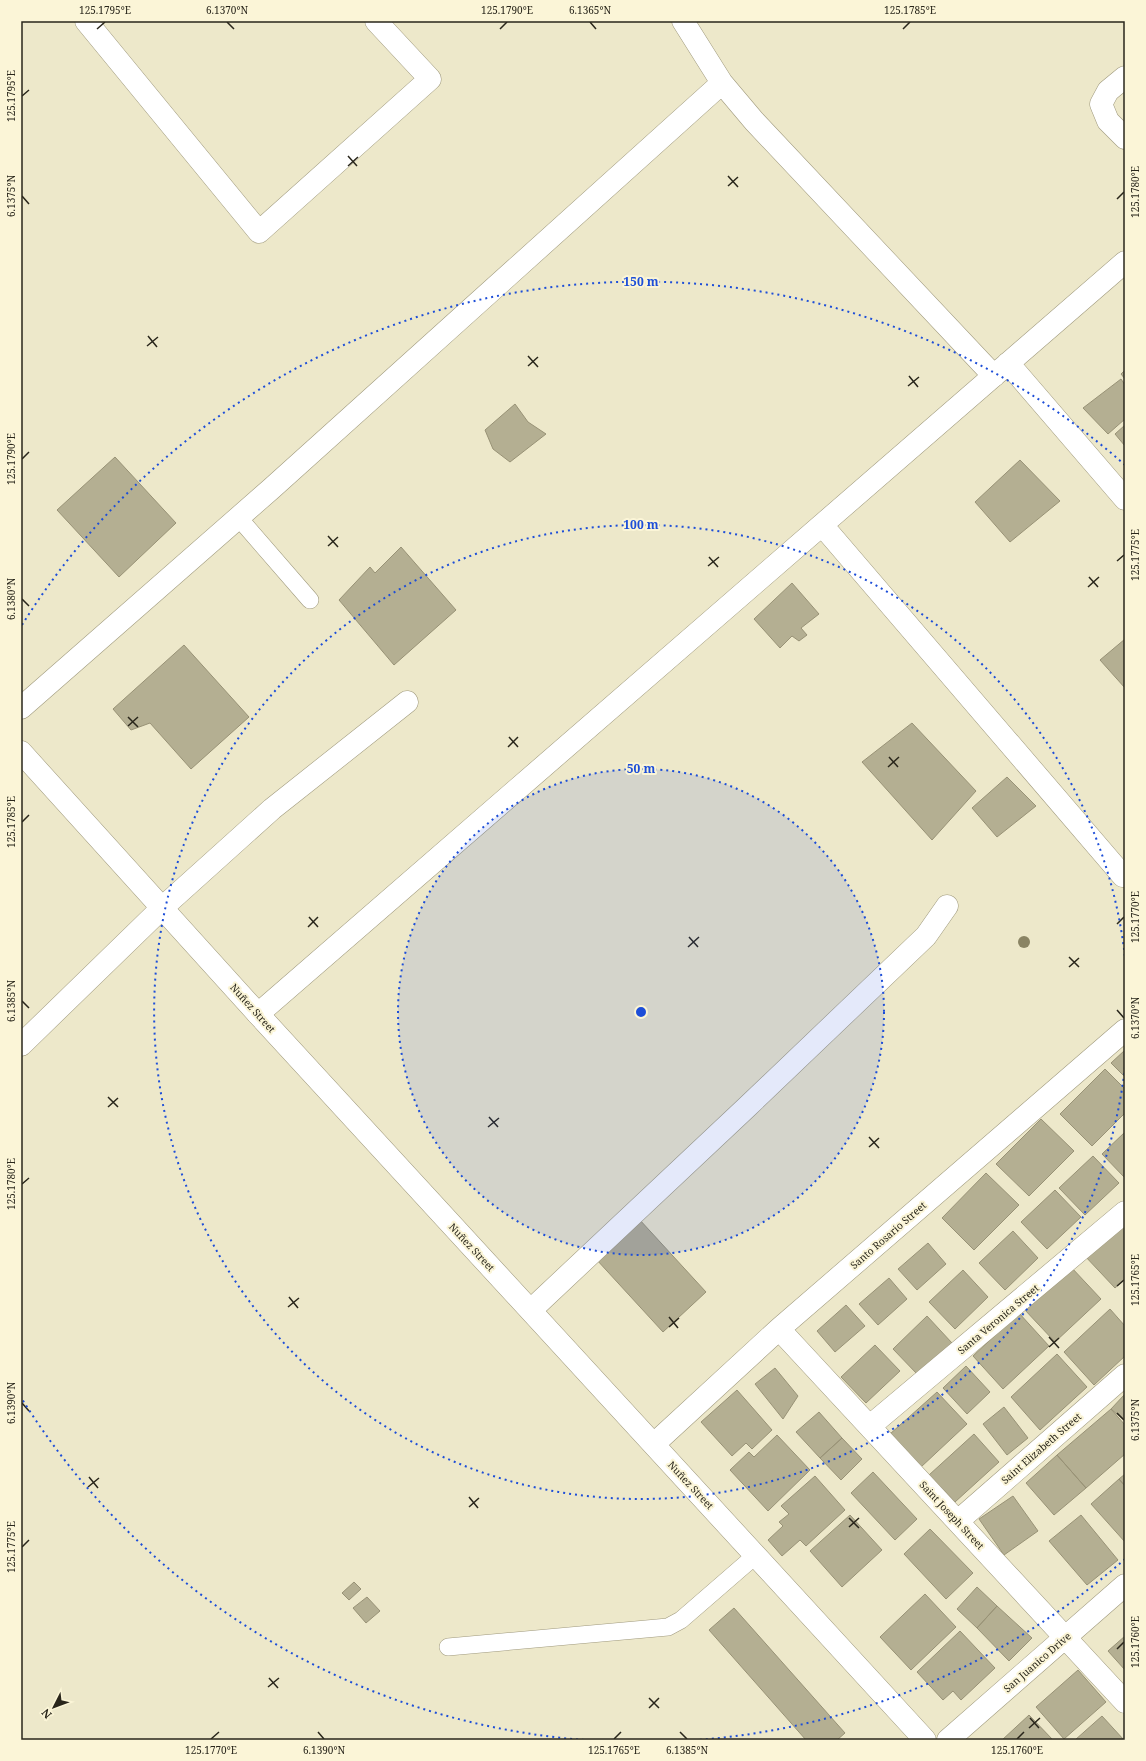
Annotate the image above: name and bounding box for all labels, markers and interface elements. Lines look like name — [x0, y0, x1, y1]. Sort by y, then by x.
text: 125.1795°E — [79, 3, 131, 17]
text: 6.1370°N — [206, 3, 248, 17]
text: 125.1790°E — [481, 3, 533, 17]
text: 6.1365°N — [569, 3, 611, 17]
text: 125.1785°E — [884, 3, 936, 17]
text: 125.1795°E — [4, 70, 18, 122]
text: 125.1780°E — [1128, 166, 1142, 218]
text: 6.1375°N — [4, 175, 18, 217]
text: 150 m — [623, 273, 659, 290]
text: 125.1790°E — [4, 433, 18, 485]
text: 100 m — [623, 516, 659, 533]
text: 125.1775°E — [1128, 529, 1142, 581]
text: 6.1380°N — [4, 578, 18, 620]
text: 50 m — [627, 760, 655, 777]
text: 125.1785°E — [4, 796, 18, 848]
text: 125.1770°E — [1128, 891, 1142, 943]
text: 6.1385°N — [4, 980, 18, 1022]
street label: Nuñez Street — [227, 981, 279, 1036]
text: 6.1370°N — [1128, 997, 1142, 1039]
centre of rings — [634, 1005, 648, 1019]
text: 125.1780°E — [4, 1158, 18, 1210]
street label: Santo Rosario Street — [847, 1198, 929, 1272]
street label: Nuñez Street — [446, 1220, 498, 1275]
text: 125.1765°E — [1128, 1254, 1142, 1306]
street label: Santa Veronica Street — [954, 1281, 1042, 1357]
text: 6.1390°N — [4, 1382, 18, 1424]
text: 6.1375°N — [1128, 1399, 1142, 1441]
street label: Saint Elizabeth Street — [998, 1409, 1084, 1487]
street label: Nuñez Street — [665, 1458, 717, 1513]
street label: Saint Joseph Street — [917, 1478, 988, 1553]
text: 125.1775°E — [4, 1521, 18, 1573]
text: 125.1760°E — [1128, 1616, 1142, 1668]
street label: San Juanico Drive — [1000, 1629, 1074, 1695]
north arrow — [34, 1687, 74, 1727]
text: N — [38, 1706, 55, 1722]
text: 125.1770°E — [185, 1743, 237, 1757]
text: 6.1390°N — [303, 1743, 345, 1757]
text: 125.1765°E — [588, 1743, 640, 1757]
text: 6.1385°N — [666, 1743, 708, 1757]
text: 125.1760°E — [991, 1743, 1043, 1757]

